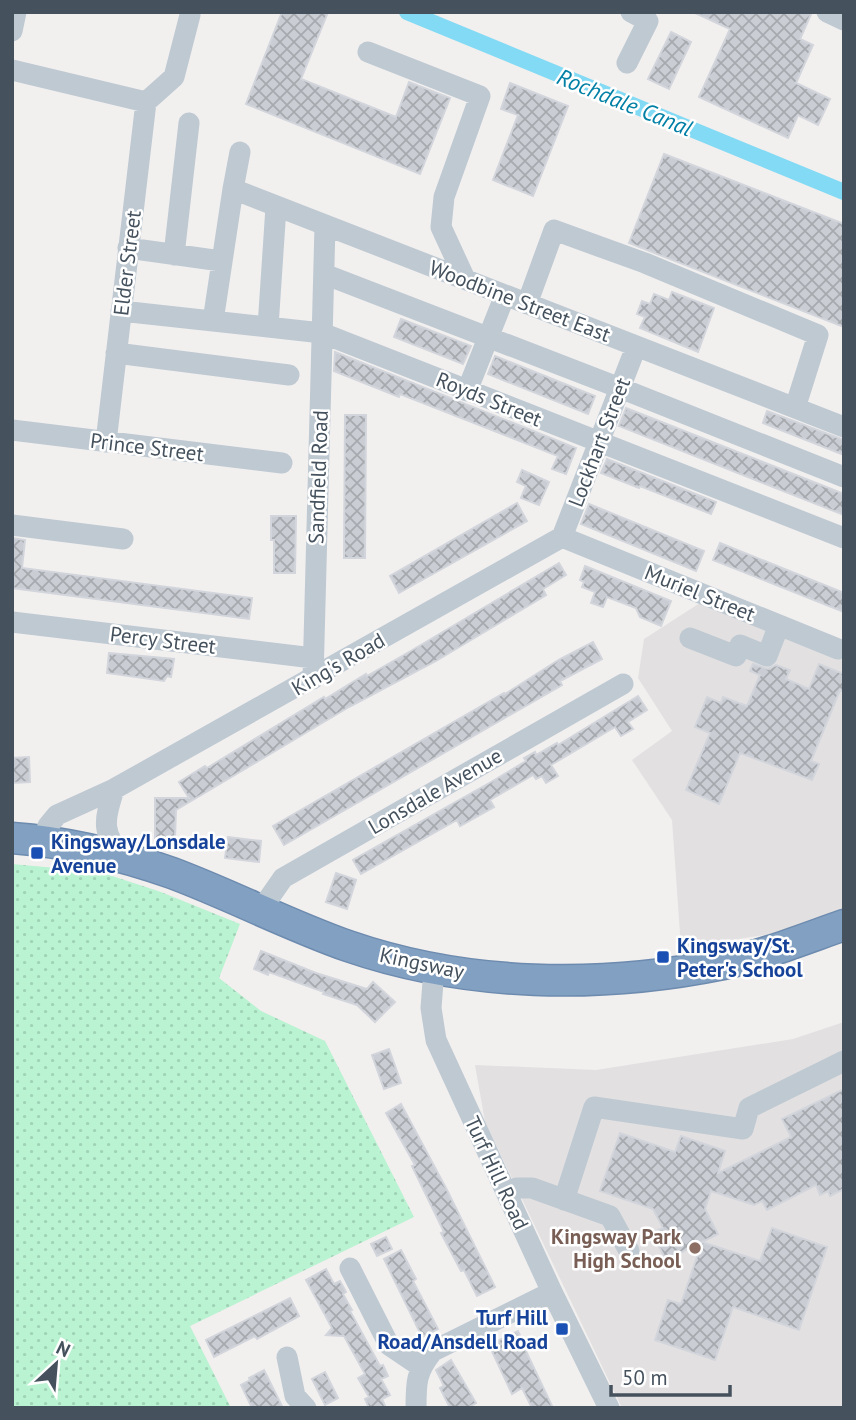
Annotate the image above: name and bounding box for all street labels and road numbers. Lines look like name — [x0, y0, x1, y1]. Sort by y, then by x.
street label: Elder Street — [107, 209, 147, 317]
street label: Woodbine Street East — [426, 254, 614, 348]
street label: Royds Street — [432, 366, 546, 432]
street label: Lockhart Street — [562, 373, 636, 511]
street label: Sandfield Road — [302, 410, 334, 544]
street label: Prince Street — [89, 427, 205, 467]
street label: Muriel Street — [641, 559, 759, 627]
street label: Percy Street — [109, 620, 217, 660]
street label: King's Road — [286, 626, 390, 702]
street label: Lonsdale Avenue — [363, 742, 507, 840]
street label: Kingsway — [377, 941, 467, 985]
street label: Turf Hill Road — [459, 1112, 535, 1234]

